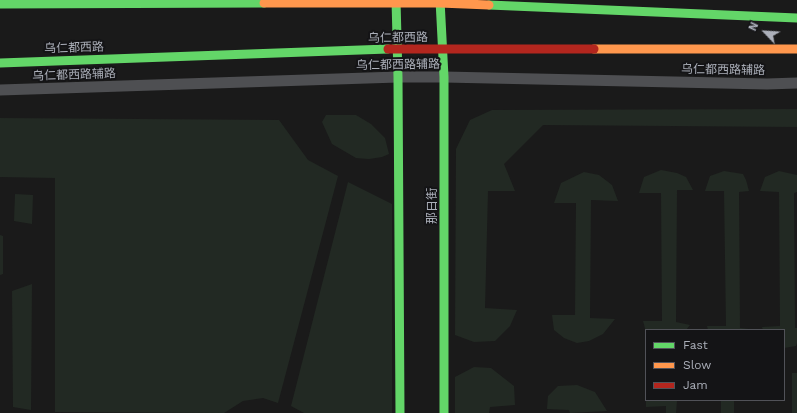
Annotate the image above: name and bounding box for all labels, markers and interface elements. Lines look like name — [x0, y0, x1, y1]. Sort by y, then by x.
north arrow — [745, 12, 785, 52]
text: N — [746, 20, 761, 33]
street label: 乌仁都西路 — [368, 30, 428, 46]
street label: 乌仁都西路 — [44, 40, 104, 56]
street label: 乌仁都西路辅路 — [356, 57, 440, 73]
street label: 乌仁都西路辅路 — [681, 62, 765, 78]
street label: 乌仁都西路辅路 — [32, 66, 116, 84]
street label: 那日街 — [425, 188, 439, 224]
legend — [645, 329, 785, 401]
text: Fast — [683, 338, 708, 352]
text: Slow — [683, 358, 711, 372]
text: Jam — [683, 378, 708, 392]

